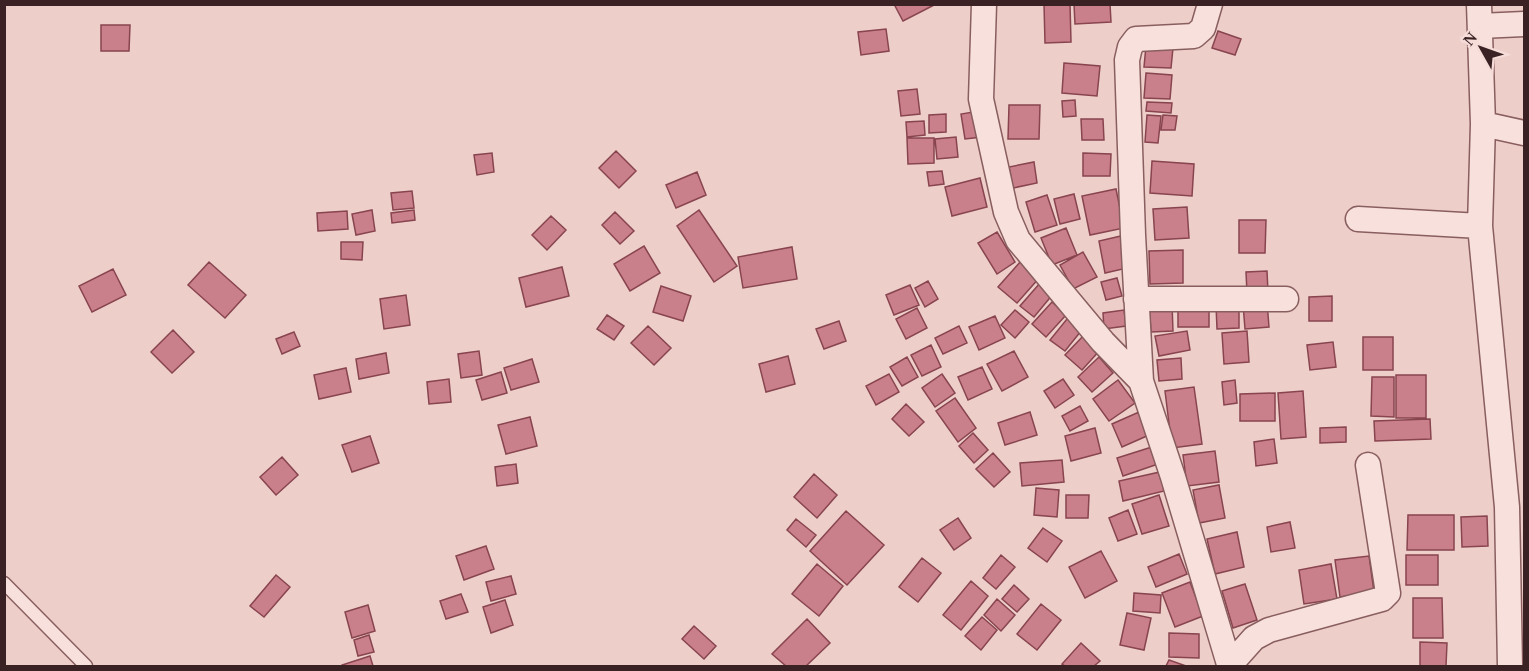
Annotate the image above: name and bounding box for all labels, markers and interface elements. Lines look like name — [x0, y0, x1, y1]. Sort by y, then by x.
north arrow — [1451, 18, 1511, 78]
text: N — [1460, 28, 1480, 49]

